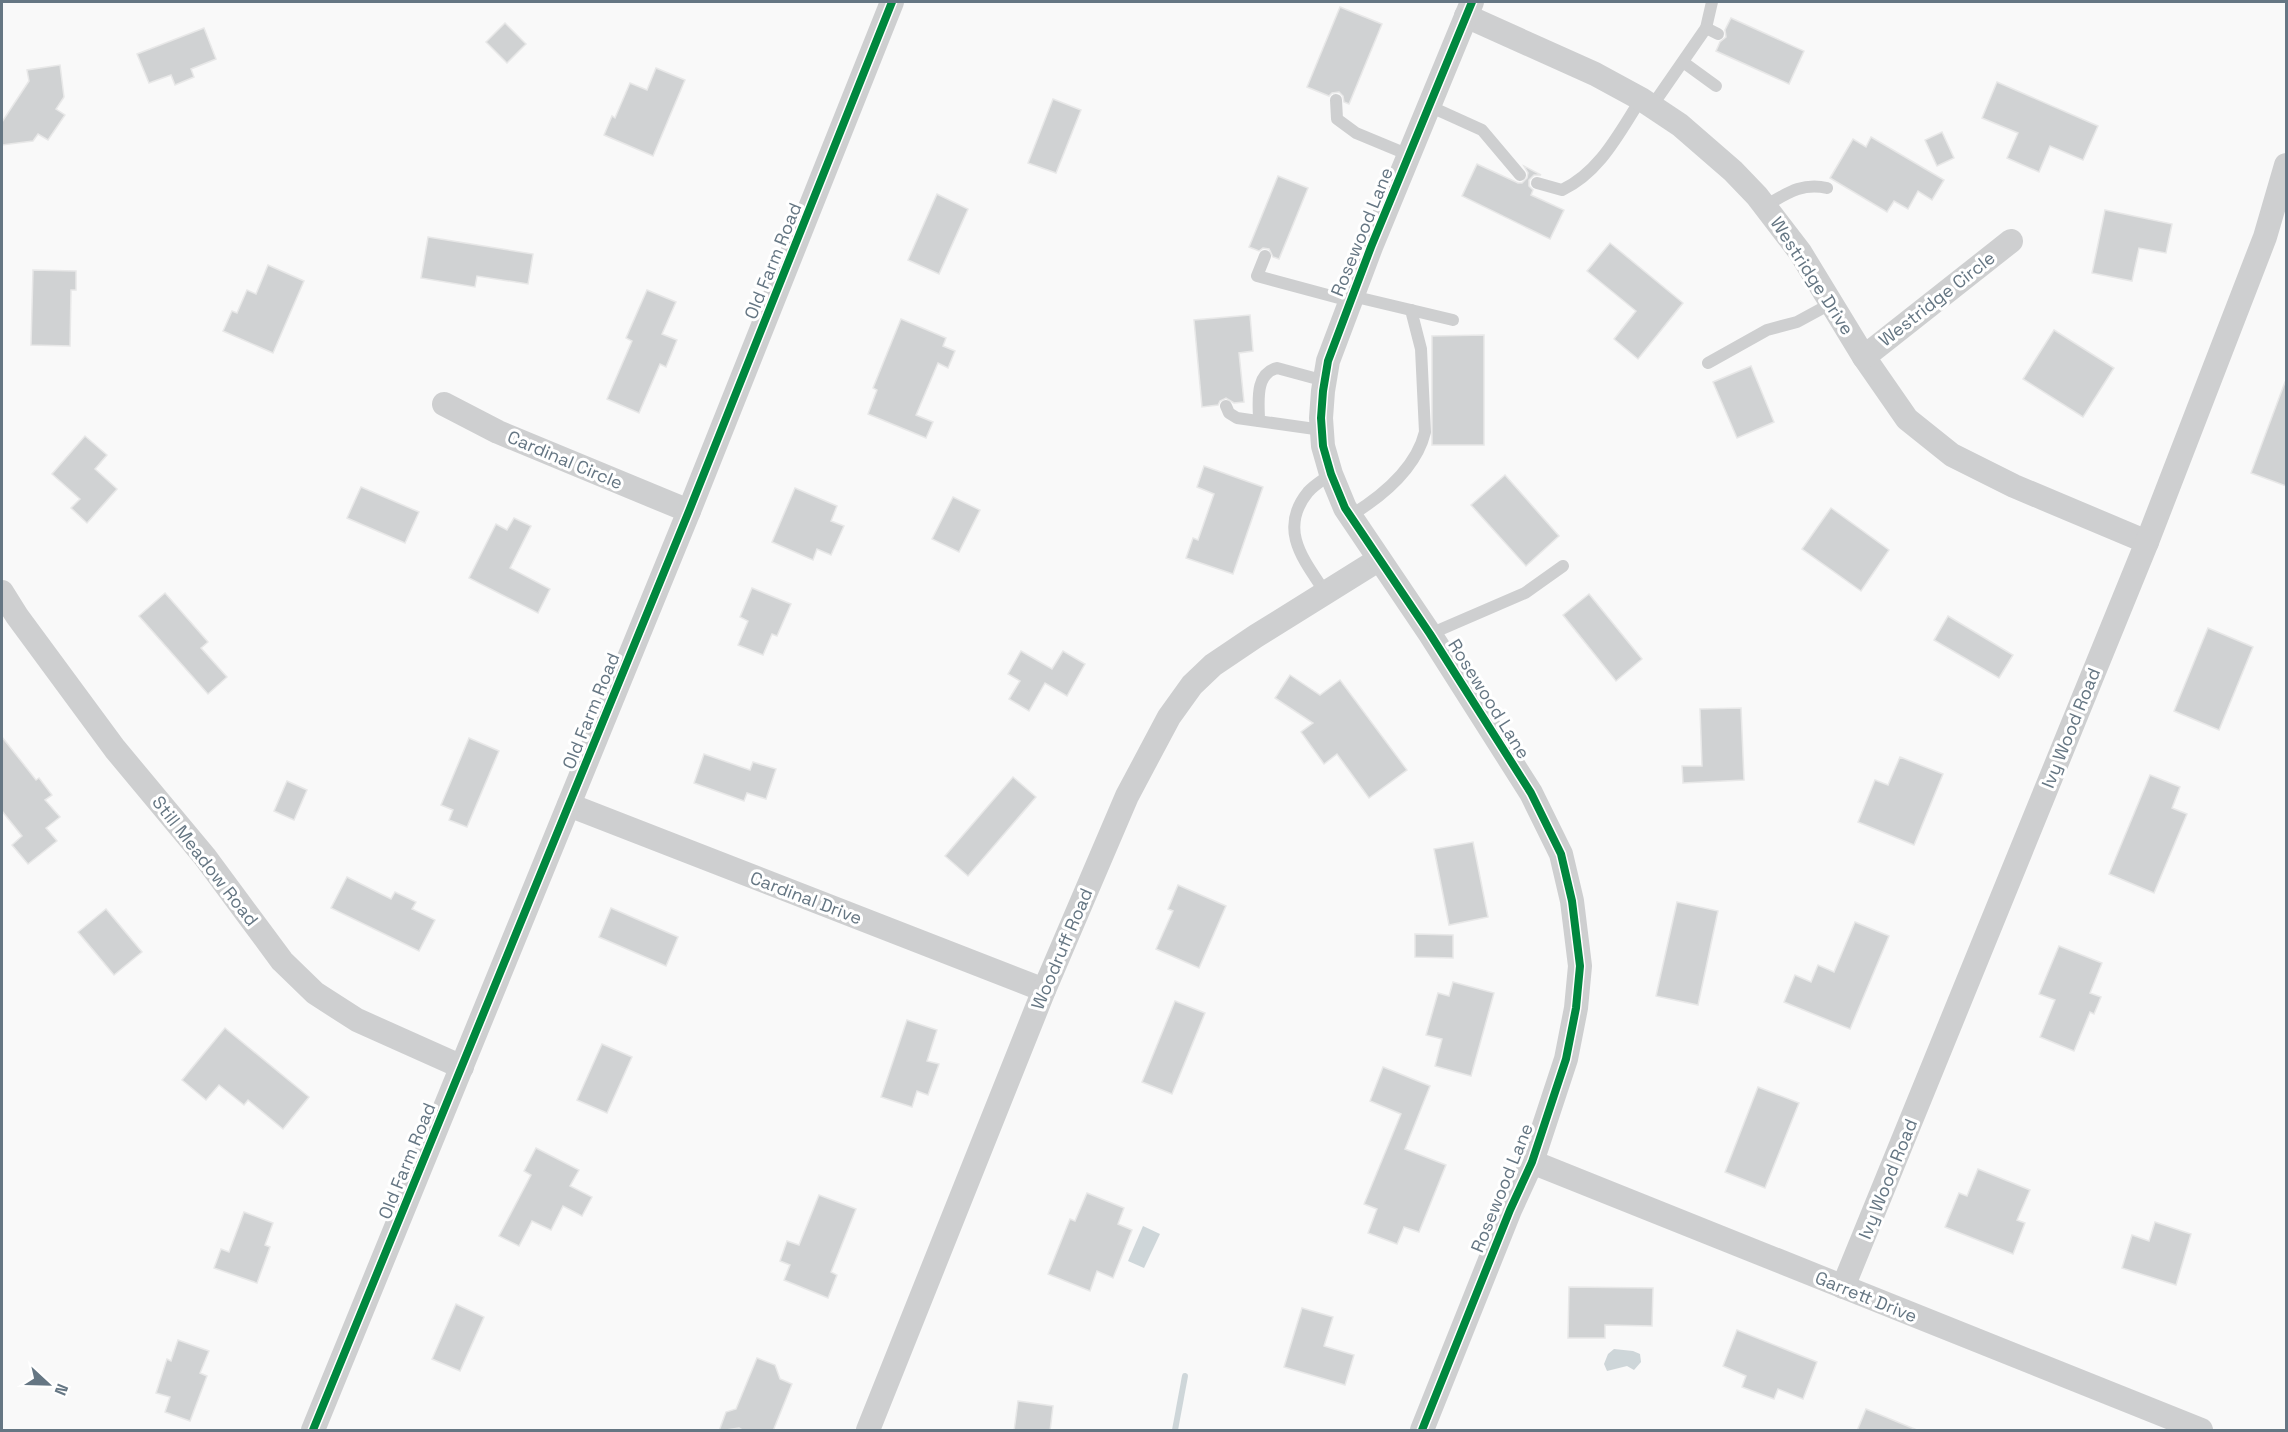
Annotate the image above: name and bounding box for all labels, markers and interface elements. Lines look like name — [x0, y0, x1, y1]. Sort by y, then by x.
street label: Rosewood Lane — [1325, 164, 1398, 300]
street label: Old Farm Road — [739, 199, 806, 322]
street label: Westridge Drive — [1766, 212, 1859, 339]
street label: Westridge Circle — [1874, 246, 2000, 351]
street label: Cardinal Circle — [504, 425, 626, 494]
street label: Rosewood Lane — [1443, 635, 1535, 763]
street label: Old Farm Road — [557, 649, 624, 772]
street label: Ivy Wood Road — [2036, 664, 2105, 791]
street label: Still Meadow Road — [147, 791, 263, 931]
street label: Cardinal Drive — [747, 866, 865, 929]
street label: Woodruff Road — [1026, 885, 1097, 1013]
street label: Old Farm Road — [373, 1099, 440, 1222]
street label: Ivy Wood Road — [1853, 1115, 1922, 1242]
street label: Rosewood Lane — [1465, 1120, 1538, 1256]
street label: Garrett Drive — [1812, 1266, 1921, 1327]
north arrow — [18, 1354, 78, 1414]
text: N — [50, 1381, 73, 1398]

